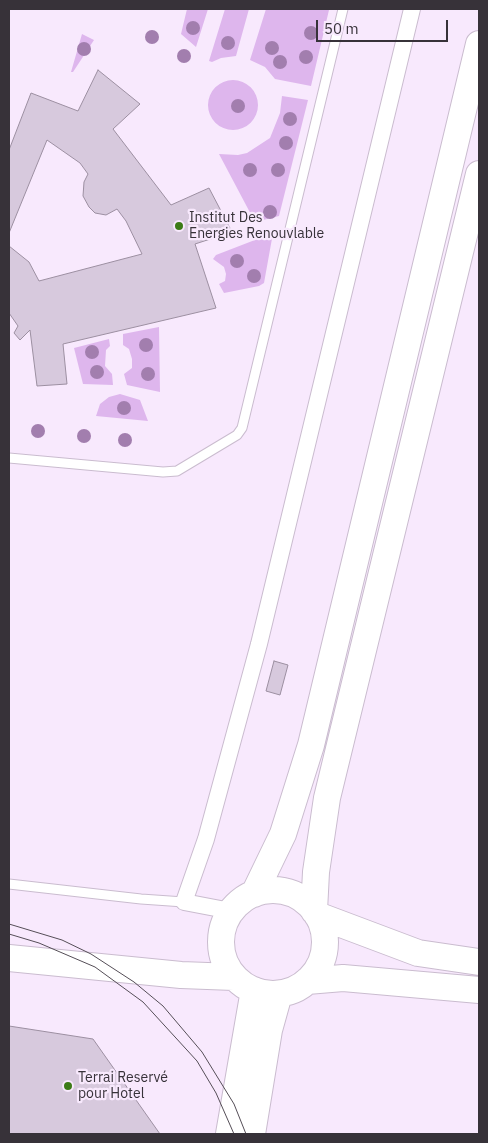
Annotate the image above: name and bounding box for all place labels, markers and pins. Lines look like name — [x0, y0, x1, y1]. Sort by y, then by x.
place label: Institut Des Energies Renouvlable — [189, 210, 324, 242]
marker: Institut Des Energies Renouvlable — [173, 220, 185, 232]
place label: Terrai Reservé pour Hotel — [78, 1070, 168, 1102]
marker: Terrai Reservé pour Hotel — [62, 1080, 74, 1092]

